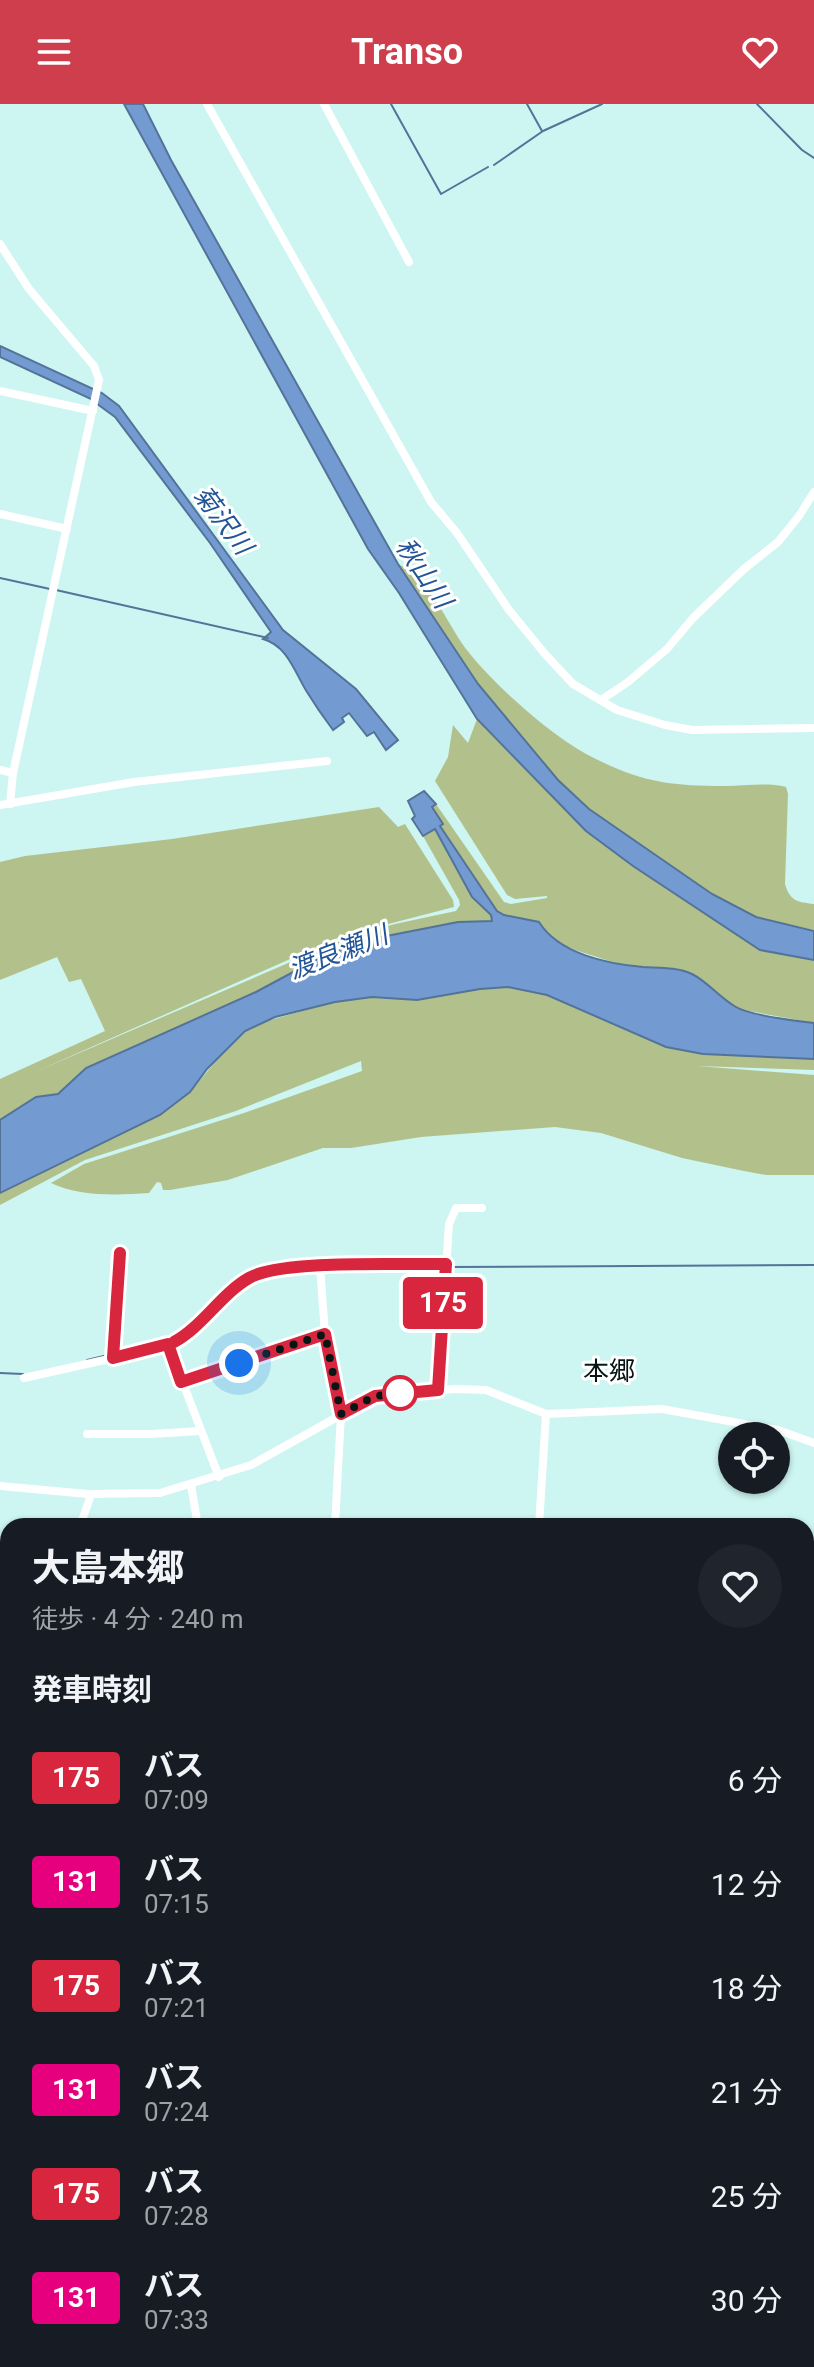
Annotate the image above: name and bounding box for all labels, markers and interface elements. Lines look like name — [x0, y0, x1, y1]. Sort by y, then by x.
icon: menu — [32, 30, 76, 74]
icon: heart — [738, 30, 782, 74]
text: Transo — [351, 31, 463, 73]
water label: 菊沢川 — [188, 480, 260, 563]
water label: 秋山川 — [390, 532, 460, 616]
water label: 渡良瀬川 — [284, 918, 395, 985]
line badge: 175 — [397, 1277, 489, 1329]
text: 175 — [419, 1286, 467, 1319]
your location — [219, 1343, 259, 1383]
district label: 本郷 — [583, 1356, 635, 1386]
unlabelled marker — [383, 1376, 417, 1410]
map controls — [718, 1422, 790, 1494]
button: locate — [718, 1422, 790, 1494]
button: heart — [698, 1544, 782, 1628]
text: 大島本郷 — [32, 1546, 184, 1590]
text: 徒歩 · 4 分 · 240 m — [32, 1604, 244, 1634]
text: 発車時刻 — [32, 1672, 152, 1707]
text: バス — [144, 1748, 204, 1783]
text: 175 — [52, 1761, 100, 1794]
text: 6 分 — [728, 1763, 782, 1798]
text: 07:09 — [144, 1785, 209, 1815]
text: バス — [144, 1852, 204, 1887]
text: 131 — [52, 1865, 100, 1898]
text: 12 分 — [711, 1867, 782, 1902]
text: 07:15 — [144, 1889, 209, 1919]
text: バス — [144, 1956, 204, 1991]
text: 175 — [52, 1969, 100, 2002]
text: 18 分 — [711, 1971, 782, 2006]
text: 07:21 — [144, 1993, 209, 2023]
text: バス — [144, 2060, 204, 2095]
text: 131 — [52, 2073, 100, 2106]
text: 21 分 — [711, 2075, 782, 2110]
text: 07:24 — [144, 2097, 209, 2127]
text: バス — [144, 2164, 204, 2199]
text: 175 — [52, 2177, 100, 2210]
text: 25 分 — [711, 2179, 782, 2214]
text: 07:28 — [144, 2201, 209, 2231]
text: バス — [144, 2268, 204, 2303]
text: 131 — [52, 2281, 100, 2314]
text: 30 分 — [711, 2283, 782, 2318]
text: 07:33 — [144, 2305, 209, 2335]

